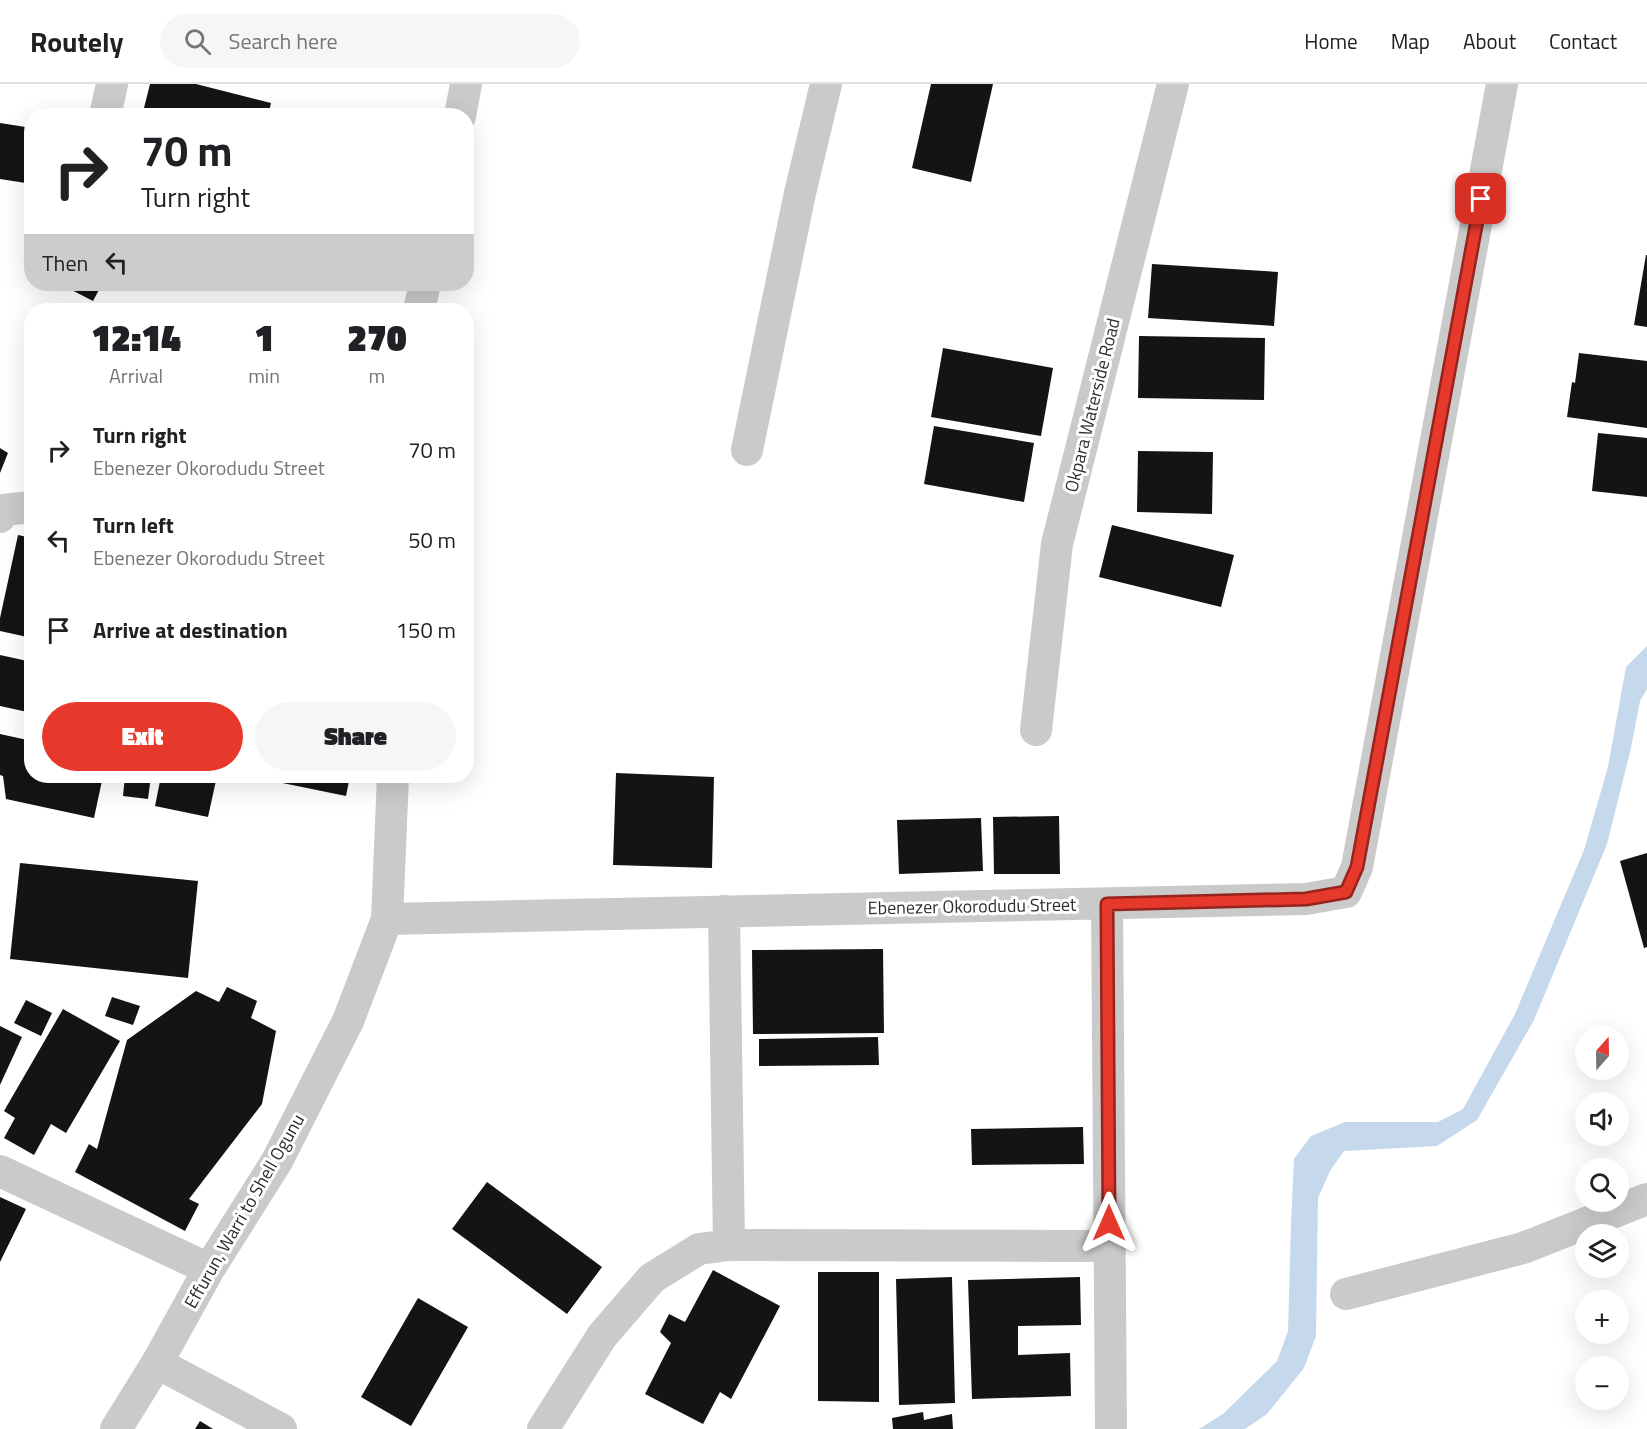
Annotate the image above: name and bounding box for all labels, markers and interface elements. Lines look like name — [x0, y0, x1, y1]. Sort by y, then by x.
search box — [160, 14, 580, 68]
text: Routely — [30, 20, 124, 63]
text: Search here — [229, 24, 338, 58]
icon: search — [181, 25, 214, 58]
text: Home — [1304, 25, 1358, 57]
text: Map — [1391, 25, 1430, 57]
text: About — [1463, 25, 1516, 57]
text: Contact — [1549, 25, 1617, 57]
text: 70 m — [141, 118, 233, 182]
icon: right — [42, 132, 120, 210]
pin — [1455, 173, 1506, 224]
text: Turn right — [141, 176, 250, 217]
icon: arrive — [1464, 182, 1497, 215]
text: Then — [42, 246, 88, 280]
icon: left — [100, 246, 133, 279]
text: 12:14 — [91, 310, 181, 365]
text: 1 — [254, 310, 274, 365]
text: 270 — [347, 310, 407, 365]
street label: Okpara Waterside Road — [1057, 315, 1127, 495]
text: Arrival — [109, 360, 163, 391]
text: min — [248, 360, 280, 391]
text: m — [369, 360, 385, 391]
text: Turn right — [93, 418, 187, 452]
text: 70 m — [408, 433, 456, 467]
icon: right — [42, 434, 75, 467]
text: Ebenezer Okorodudu Street — [93, 452, 325, 483]
text: Turn left — [93, 508, 174, 542]
text: 50 m — [408, 523, 456, 557]
icon: left — [42, 524, 75, 557]
text: Ebenezer Okorodudu Street — [93, 542, 325, 573]
text: Arrive at destination — [93, 613, 288, 647]
text: 150 m — [396, 613, 456, 647]
icon: arrive — [42, 614, 75, 647]
button: Exit — [42, 702, 243, 771]
button: Share — [255, 702, 456, 771]
street label: Ebenezer Okorodudu Street — [868, 891, 1077, 921]
north arrow — [1575, 1026, 1629, 1080]
map controls — [1575, 1026, 1629, 1410]
button: sound — [1575, 1092, 1629, 1146]
street label: Effurun, Warri to Shell Ogunu — [177, 1109, 311, 1313]
button: search — [1575, 1158, 1629, 1212]
position arrow — [1077, 1191, 1141, 1255]
button: layers — [1575, 1224, 1629, 1278]
button: + — [1575, 1290, 1629, 1344]
button: − — [1575, 1356, 1629, 1410]

